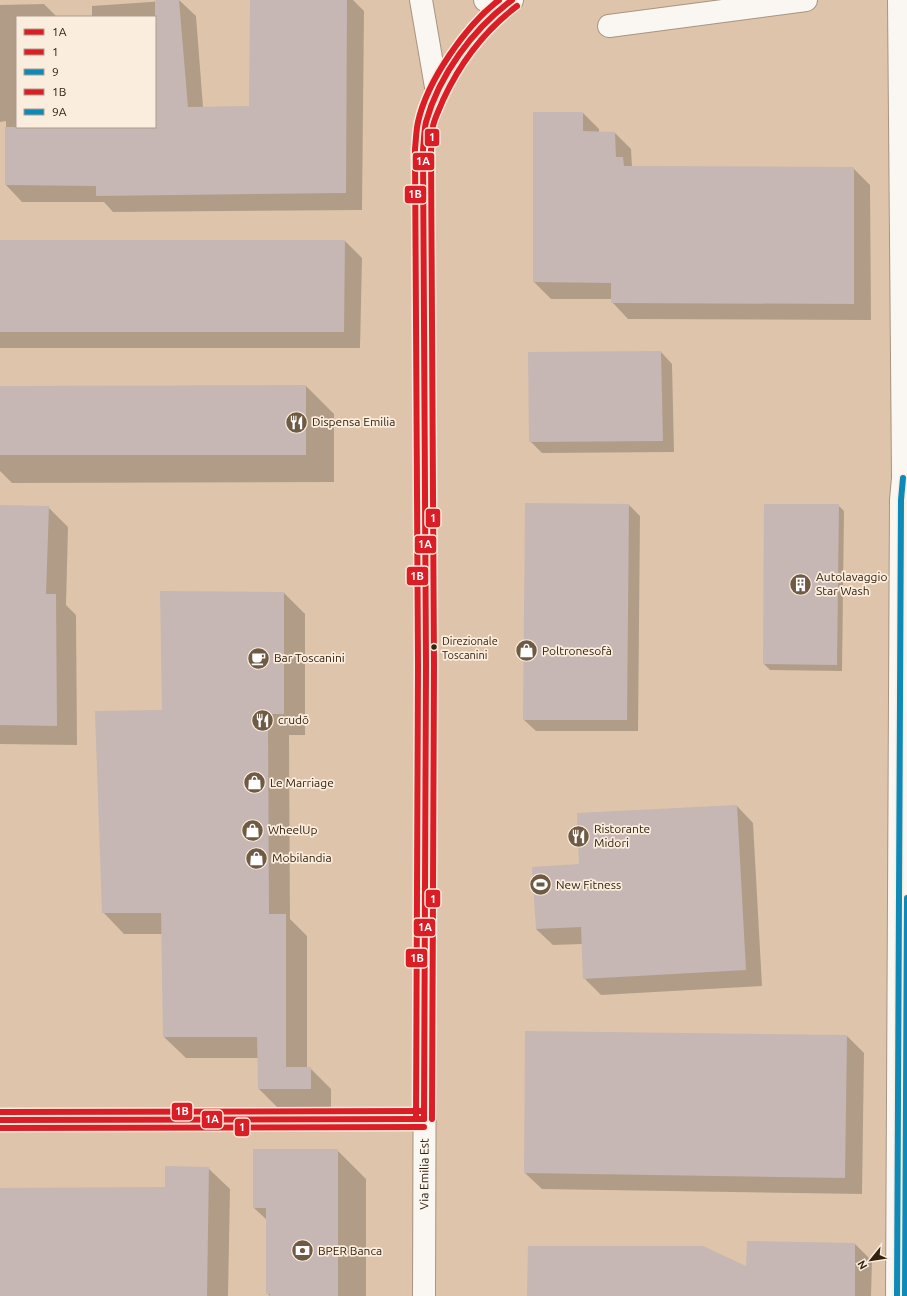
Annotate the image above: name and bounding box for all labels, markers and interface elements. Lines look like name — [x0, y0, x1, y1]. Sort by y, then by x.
legend — [16, 16, 156, 128]
text: 1A — [52, 25, 67, 38]
text: 1 — [52, 45, 59, 58]
text: 9 — [52, 65, 59, 78]
text: 1B — [52, 85, 66, 98]
text: 9A — [52, 105, 67, 118]
line badge: 1 — [424, 128, 440, 147]
text: 1 — [429, 131, 435, 143]
line badge: 1A — [412, 152, 435, 171]
text: 1A — [416, 155, 430, 167]
line badge: 1B — [404, 185, 427, 204]
text: 1B — [408, 188, 422, 200]
restaurant icon: Dispensa Emilia — [284, 409, 310, 435]
place label: Dispensa Emilia — [312, 415, 395, 428]
line badge: 1 — [425, 508, 441, 528]
text: 1 — [430, 512, 436, 524]
line badge: 1A — [414, 535, 437, 554]
text: 1A — [418, 538, 432, 550]
line badge: 1B — [406, 566, 429, 586]
text: 1B — [410, 570, 424, 582]
place label: Autolavaggio Star Wash — [816, 570, 887, 597]
building icon: Autolavaggio Star Wash — [788, 571, 814, 597]
place label: Direzionale Toscanini — [442, 635, 498, 661]
shop icon: Poltronesofà — [514, 638, 540, 664]
marker: Direzionale Toscanini — [429, 642, 439, 652]
place label: Poltronesofà — [542, 644, 612, 657]
cafe icon: Bar Toscanini — [245, 645, 271, 671]
place label: Bar Toscanini — [274, 651, 345, 664]
restaurant icon: crudō — [249, 707, 275, 733]
place label: crudō — [278, 713, 309, 726]
shop icon: Le Marriage — [241, 770, 267, 796]
place label: Le Marriage — [270, 776, 334, 789]
shop icon: WheelUp — [239, 817, 265, 843]
place label: Ristorante Midori — [594, 822, 650, 849]
place label: WheelUp — [268, 823, 318, 836]
restaurant icon: Ristorante Midori — [565, 823, 591, 849]
shop icon: Mobilandia — [244, 845, 270, 871]
place label: Mobilandia — [272, 851, 332, 864]
sports icon: New Fitness — [528, 872, 554, 898]
place label: New Fitness — [556, 878, 621, 891]
line badge: 1 — [425, 889, 441, 908]
text: 1 — [430, 893, 436, 905]
line badge: 1A — [413, 918, 436, 937]
text: 1A — [418, 921, 432, 933]
line badge: 1B — [405, 948, 428, 968]
text: 1B — [410, 952, 424, 964]
line badge: 1B — [171, 1102, 193, 1121]
text: 1B — [175, 1105, 189, 1117]
line badge: 1A — [201, 1110, 223, 1129]
text: 1A — [205, 1113, 219, 1125]
line badge: 1 — [234, 1118, 250, 1137]
text: 1 — [239, 1121, 245, 1133]
street label: Via Emilia Est — [417, 1138, 431, 1210]
bank icon: BPER Banca — [289, 1238, 315, 1264]
north arrow — [851, 1240, 891, 1280]
place label: BPER Banca — [318, 1244, 382, 1257]
text: N — [855, 1258, 870, 1272]

